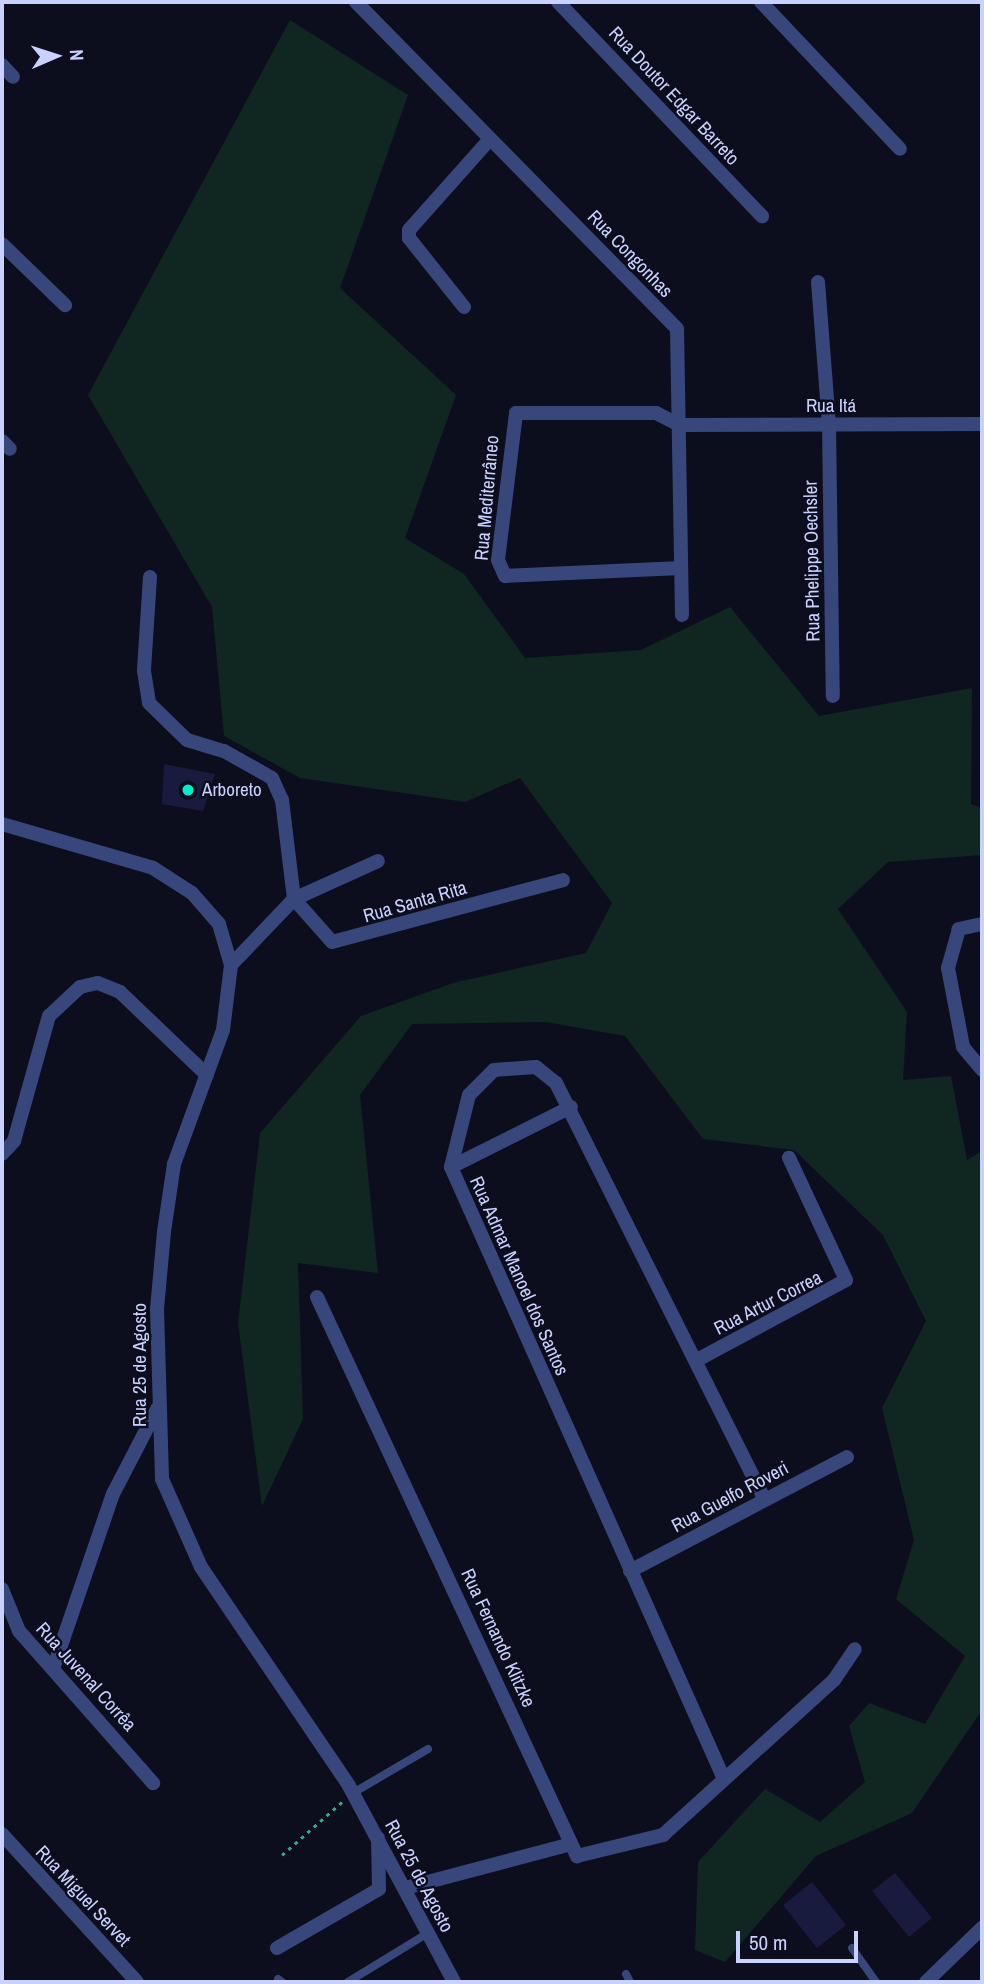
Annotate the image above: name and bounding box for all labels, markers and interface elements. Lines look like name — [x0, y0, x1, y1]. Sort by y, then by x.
north arrow — [21, 21, 91, 91]
street label: Rua Doutor Edgar Barreto — [604, 22, 744, 170]
text: N — [64, 49, 90, 61]
street label: Rua Congonhas — [583, 206, 677, 302]
street label: Rua Itá — [806, 395, 856, 417]
street label: Rua Mediterrâneo — [470, 434, 504, 562]
street label: Rua Phelippe Oechsler — [799, 480, 825, 642]
place label: Arboreto — [202, 779, 262, 801]
marker: Arboreto — [180, 782, 196, 798]
street label: Rua Santa Rita — [361, 876, 469, 928]
street label: Rua Admar Manoel dos Santos — [465, 1172, 573, 1380]
street label: Rua Artur Correa — [710, 1266, 826, 1340]
street label: Rua 25 de Agosto — [129, 1303, 151, 1427]
street label: Rua Guelfo Roveri — [668, 1457, 792, 1537]
street label: Rua Fernando Klitzke — [456, 1565, 540, 1711]
street label: Rua Juvenal Corrêa — [31, 1618, 141, 1736]
street label: Rua 25 de Agosto — [380, 1816, 458, 1936]
street label: Rua Miguel Servet — [31, 1841, 135, 1951]
scale bar — [739, 1918, 862, 1962]
text: 50 m — [749, 1928, 787, 1957]

